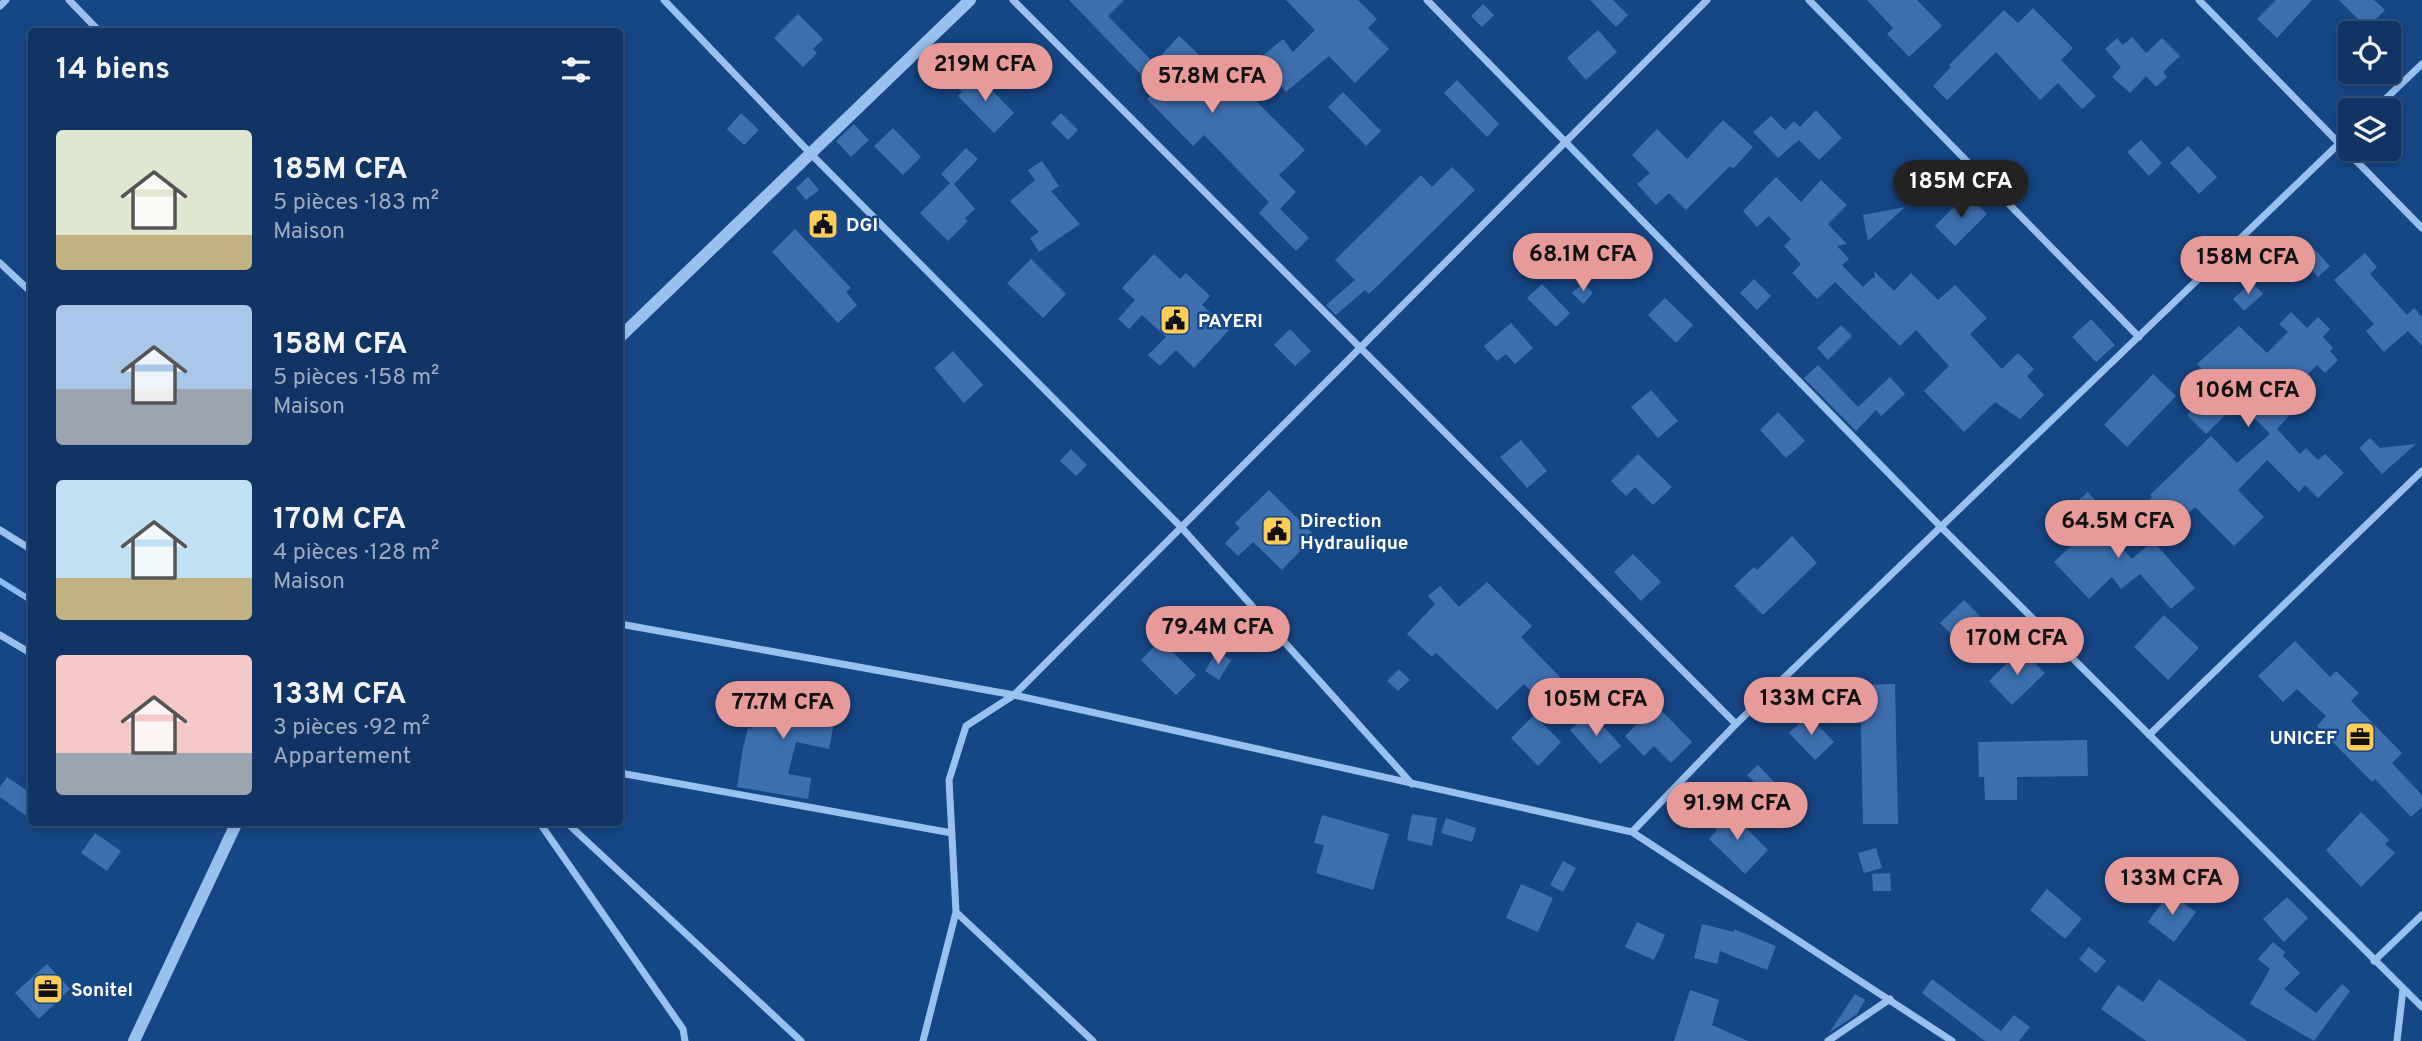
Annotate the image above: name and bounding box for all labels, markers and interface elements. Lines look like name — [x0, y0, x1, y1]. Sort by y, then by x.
map controls — [2338, 21, 2401, 161]
button: locate — [2338, 21, 2401, 84]
pin: 219M CFA — [913, 43, 1057, 103]
icon: filters — [557, 51, 595, 89]
text: 219M CFA — [934, 51, 1036, 80]
text: 14 biens — [56, 52, 170, 89]
pin: 57.8M CFA — [1132, 55, 1292, 115]
text: 57.8M CFA — [1157, 63, 1267, 92]
button: layers — [2338, 98, 2401, 161]
text: 185M CFA — [273, 152, 408, 189]
icon: home — [112, 158, 196, 242]
pin: 185M CFA — [1889, 160, 2033, 220]
text: 185M CFA — [1909, 168, 2013, 197]
text: 5 pièces · 183 m² — [273, 189, 439, 218]
public building icon: DGI — [806, 207, 840, 241]
place label: DGI — [846, 214, 878, 238]
text: Maison — [273, 218, 345, 247]
pin: 68.1M CFA — [1503, 233, 1663, 293]
pin: 158M CFA — [2176, 236, 2320, 296]
text: 68.1M CFA — [1529, 241, 1637, 270]
text: 158M CFA — [2196, 244, 2300, 273]
public building icon: PAYERI — [1158, 303, 1192, 337]
place label: PAYERI — [1198, 310, 1263, 334]
text: 158M CFA — [273, 327, 408, 364]
icon: home — [112, 333, 196, 417]
text: 5 pièces · 158 m² — [273, 364, 439, 393]
pin: 106M CFA — [2176, 370, 2320, 429]
text: 106M CFA — [2196, 377, 2300, 406]
text: Maison — [273, 393, 345, 422]
pin: 64.5M CFA — [2038, 500, 2198, 560]
text: 170M CFA — [273, 502, 406, 539]
icon: home — [112, 508, 196, 592]
text: 64.5M CFA — [2061, 508, 2175, 537]
place label: Direction Hydraulique — [1300, 510, 1408, 556]
public building icon: Direction Hydraulique — [1260, 514, 1294, 548]
text: 4 pièces · 128 m² — [273, 539, 439, 568]
text: Maison — [273, 568, 345, 597]
pin: 79.4M CFA — [1138, 606, 1298, 666]
text: 79.4M CFA — [1162, 614, 1274, 643]
pin: 170M CFA — [1945, 618, 2089, 677]
text: 170M CFA — [1966, 625, 2068, 654]
text: 133M CFA — [273, 677, 406, 714]
pin: 105M CFA — [1524, 678, 1668, 738]
pin: 133M CFA — [1739, 678, 1883, 737]
pin: 77.7M CFA — [703, 682, 863, 741]
icon: home — [112, 683, 196, 767]
text: 133M CFA — [1760, 685, 1862, 714]
text: 105M CFA — [1544, 686, 1648, 715]
text: 77.7M CFA — [731, 689, 835, 718]
text: 3 pièces · 92 m² — [273, 714, 430, 743]
office icon: UNICEF — [2343, 720, 2377, 754]
place label: UNICEF — [2270, 727, 2337, 751]
text: Appartement — [273, 743, 411, 772]
pin: 91.9M CFA — [1657, 782, 1817, 842]
text: 91.9M CFA — [1683, 790, 1791, 819]
pin: 133M CFA — [2100, 858, 2244, 917]
text: 133M CFA — [2121, 865, 2223, 894]
office icon: Sonitel — [31, 972, 65, 1006]
place label: Sonitel — [71, 979, 133, 1003]

